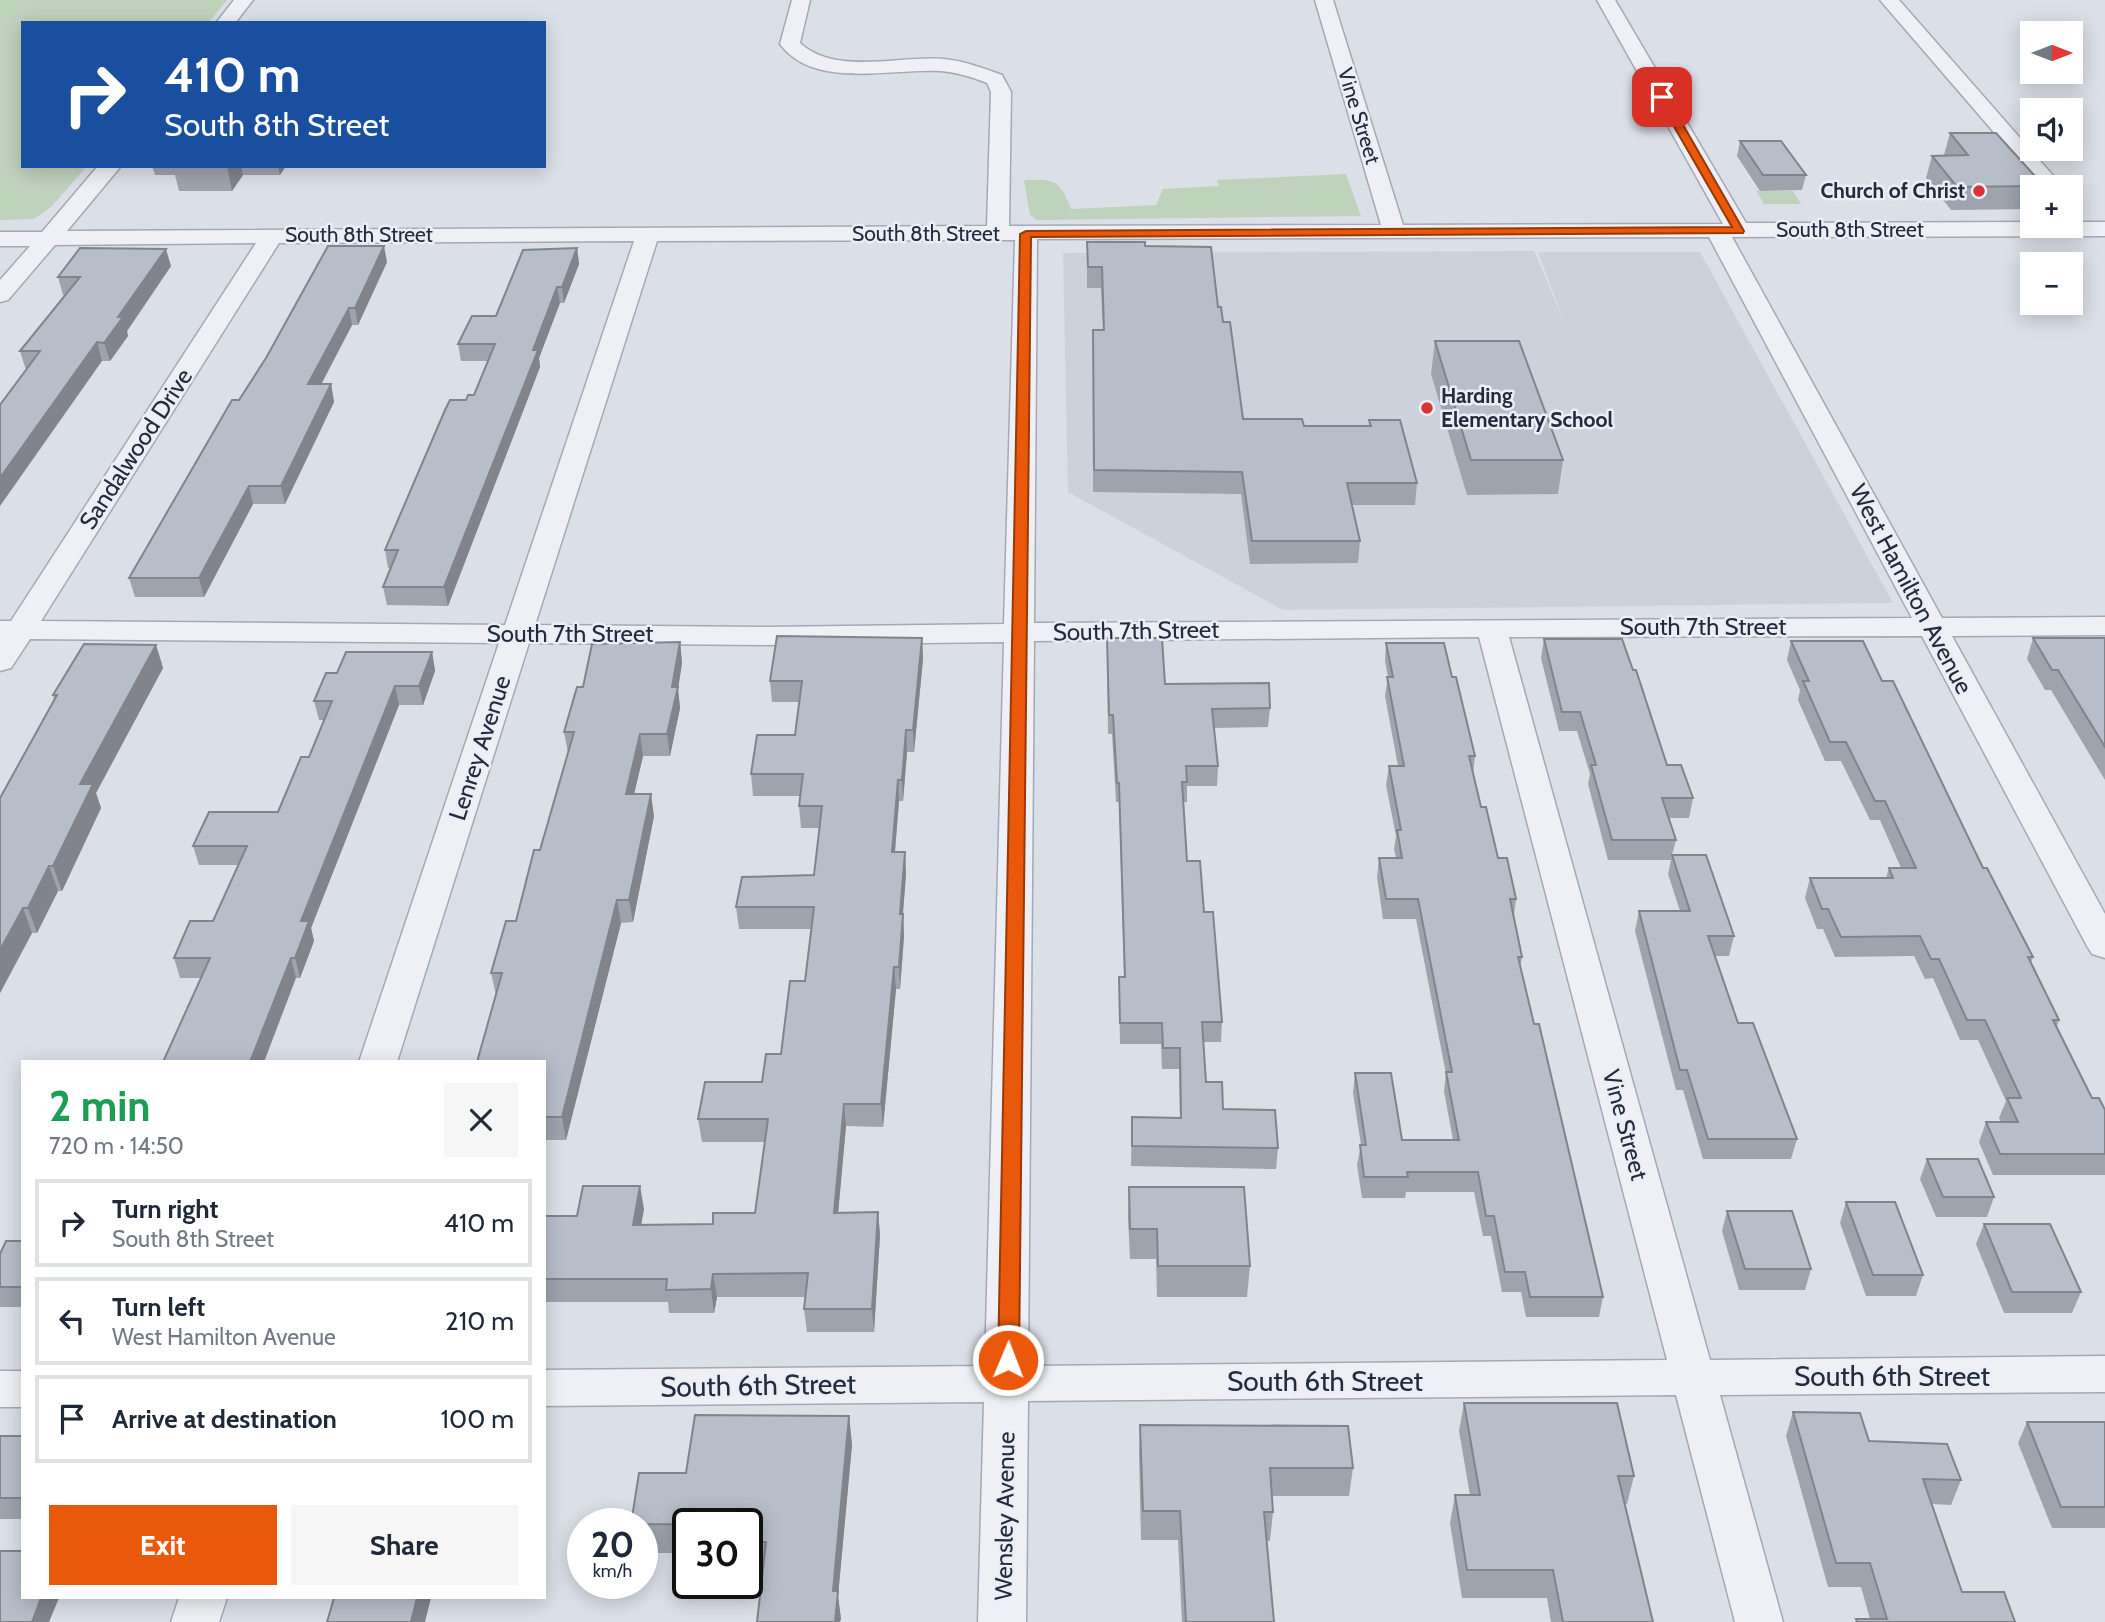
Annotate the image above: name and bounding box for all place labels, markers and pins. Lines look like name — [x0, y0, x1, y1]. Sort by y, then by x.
pin — [1632, 67, 1692, 127]
place label: Church of Christ — [1820, 178, 1965, 203]
marker: Church of Christ — [1971, 183, 1987, 199]
place label: Harding Elementary School — [1441, 383, 1614, 432]
marker: Harding Elementary School — [1419, 400, 1435, 416]

